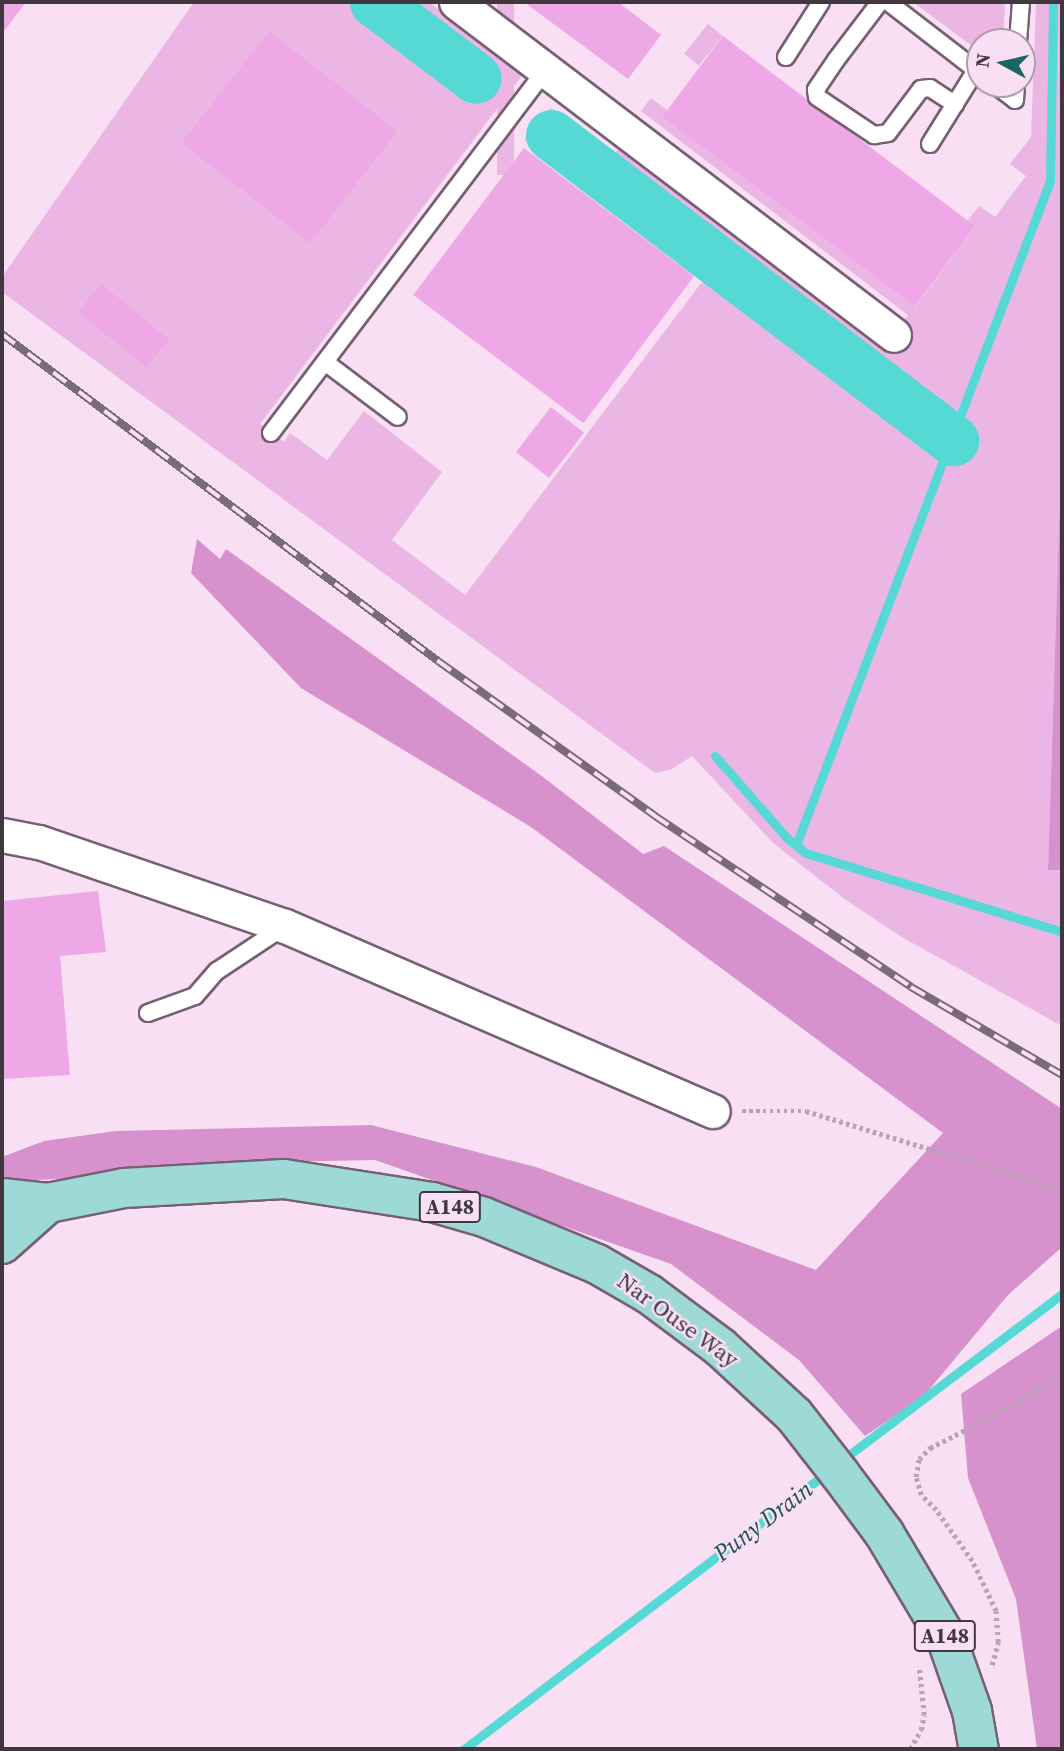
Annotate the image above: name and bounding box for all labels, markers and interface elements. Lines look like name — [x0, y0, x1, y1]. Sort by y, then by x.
north arrow — [966, 28, 1036, 98]
text: N — [968, 52, 996, 69]
road number: A148 — [419, 1190, 482, 1224]
street label: Nar Ouse Way — [612, 1267, 744, 1373]
water label: Puny Drain — [708, 1475, 818, 1567]
road number: A148 — [914, 1618, 976, 1654]

